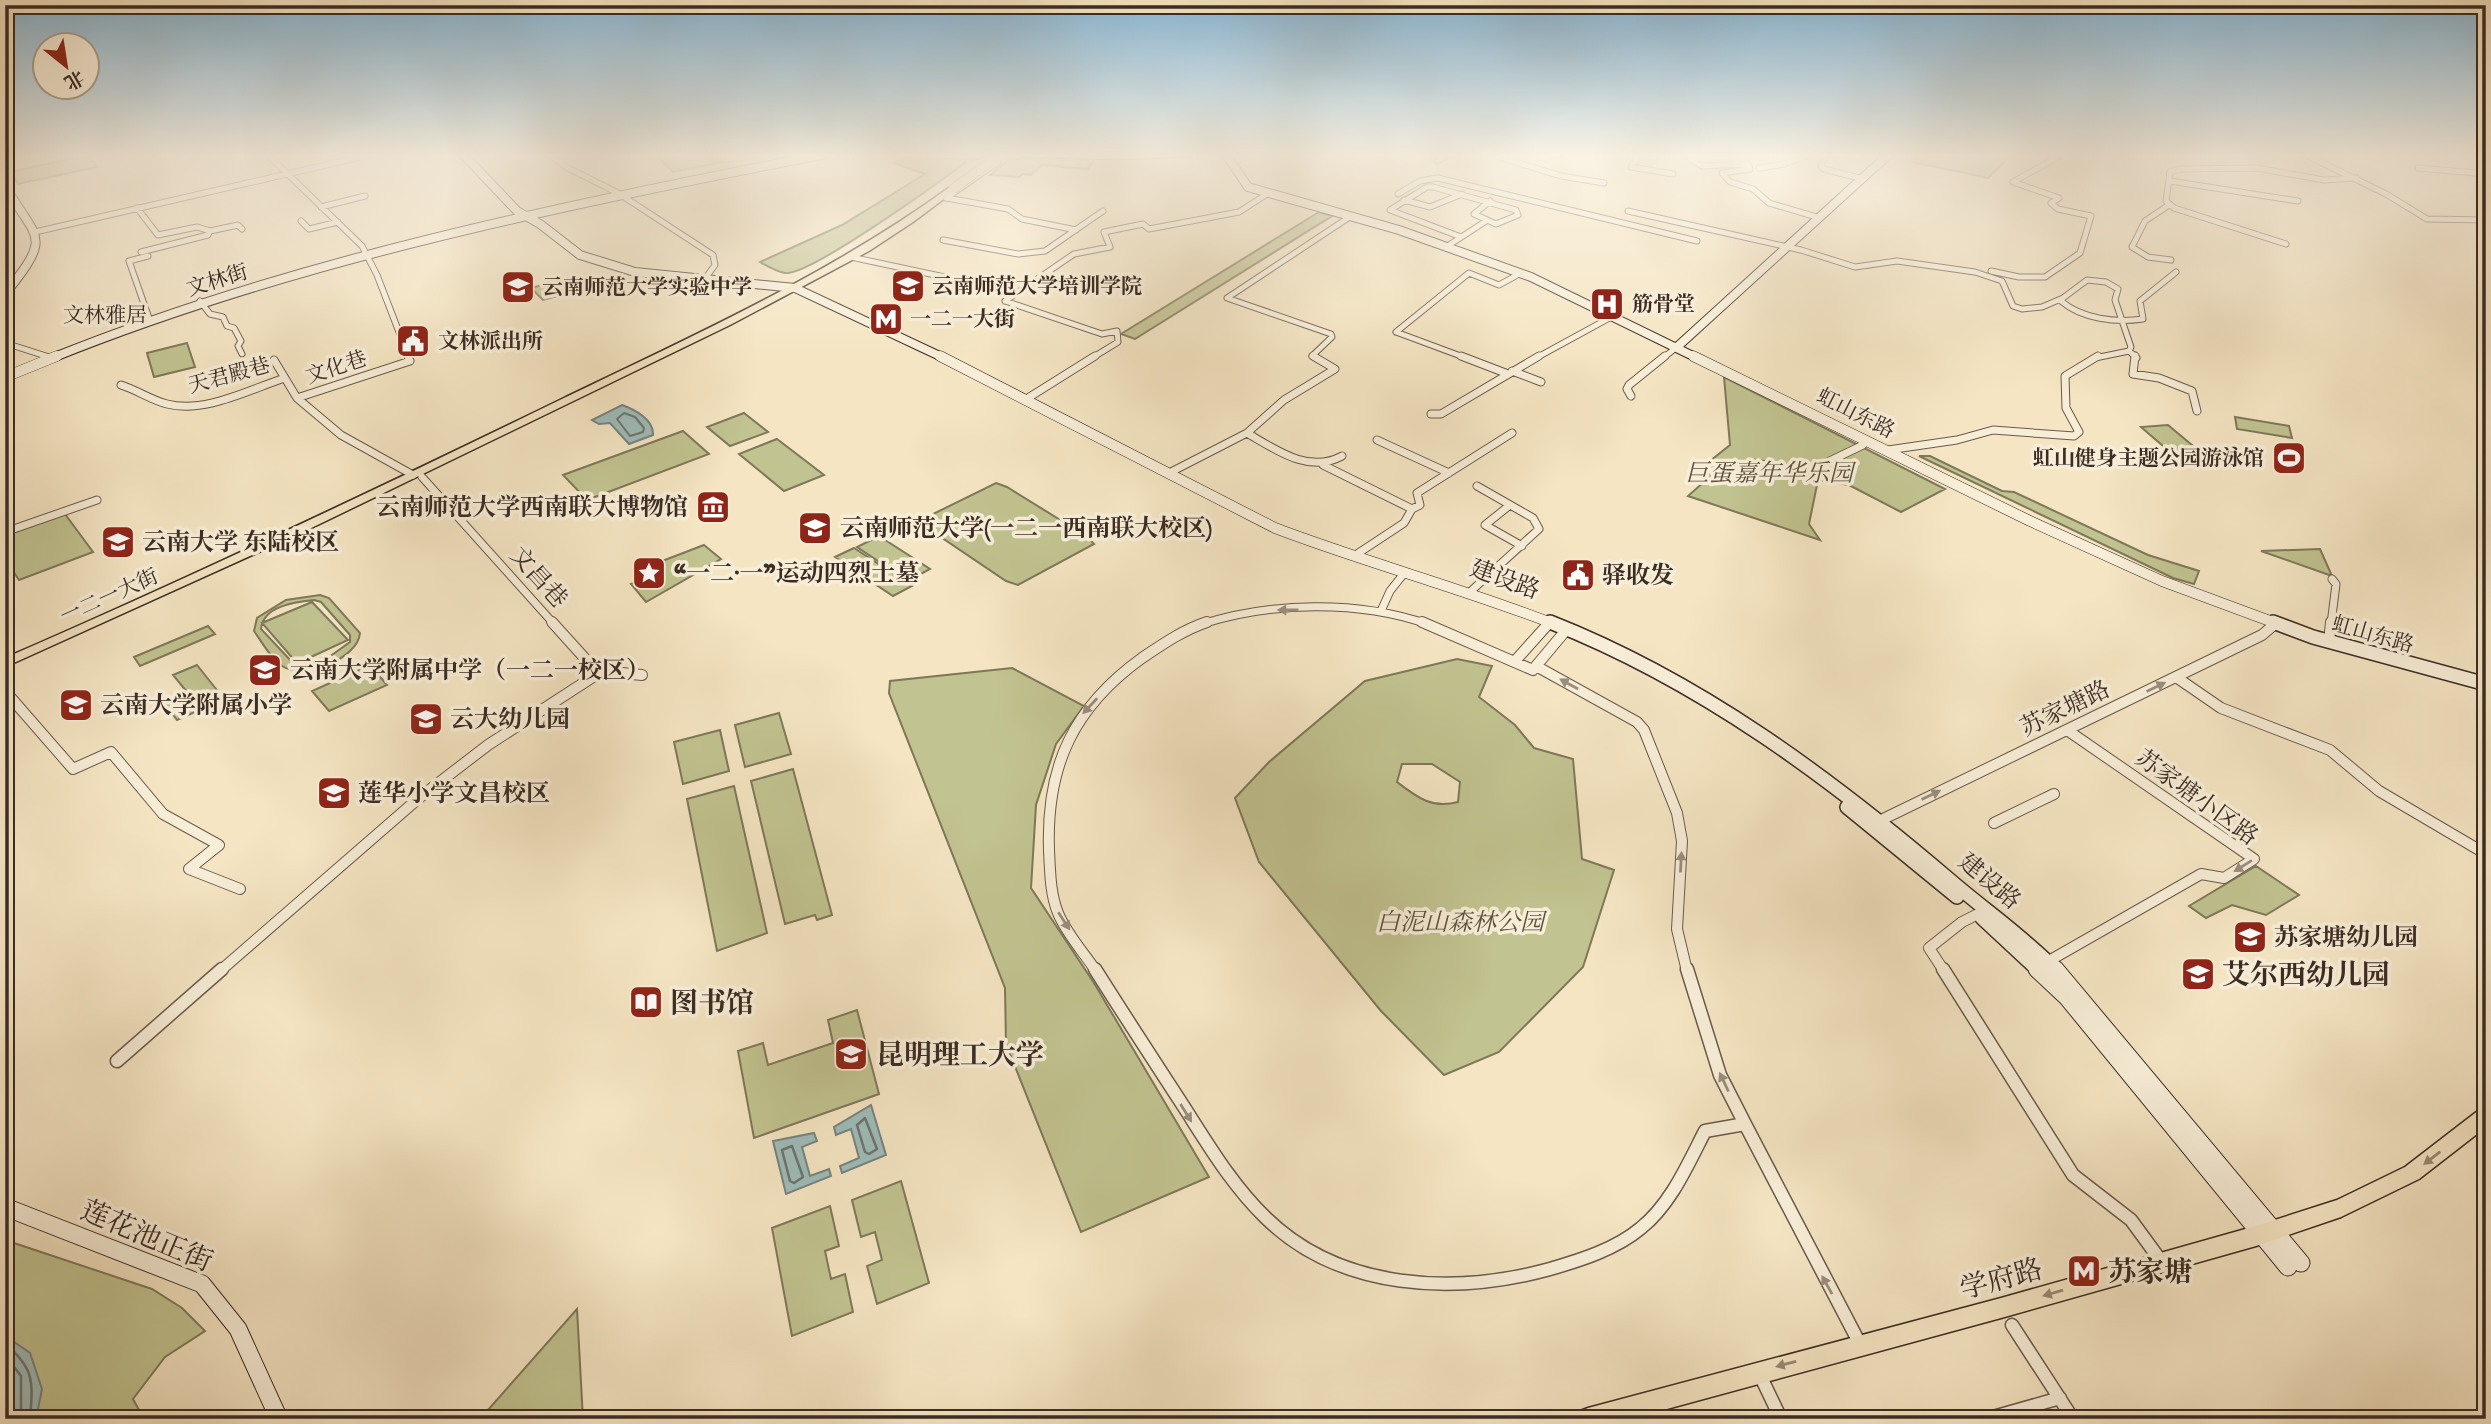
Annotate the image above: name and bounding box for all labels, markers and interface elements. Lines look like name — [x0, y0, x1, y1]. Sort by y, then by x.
north arrow — [32, 32, 102, 102]
text: 北 — [59, 64, 88, 94]
street label: 文林街 — [183, 259, 252, 304]
school or university icon: 云南师范大学培训学院 — [889, 267, 927, 305]
school or university icon: 云南师范大学实验中学 — [499, 268, 537, 306]
place label: 云南师范大学培训学院 — [932, 274, 1142, 301]
place label: 云南师范大学实验中学 — [542, 275, 752, 302]
hospital icon: 筋骨堂 — [1588, 285, 1626, 323]
place label: 筋骨堂 — [1632, 292, 1695, 319]
metro station icon: 一二一大街 — [867, 300, 905, 338]
district label: 文林雅居 — [63, 303, 147, 330]
place label: 一二一大街 — [910, 307, 1015, 334]
public building icon: 文林派出所 — [394, 322, 432, 360]
place label: 文林派出所 — [438, 329, 543, 356]
street label: 文化巷 — [302, 346, 371, 391]
street label: 天君殿巷 — [185, 353, 273, 400]
street label: 虹山东路 — [1812, 383, 1899, 445]
sports icon: 虹山健身主题公园游泳馆 — [2270, 439, 2308, 477]
place label: 虹山健身主题公园游泳馆 — [2033, 446, 2264, 473]
park label: 巨蛋嘉年华乐园 — [1685, 459, 1857, 490]
museum icon: 云南师范大学西南联大博物馆 — [694, 488, 732, 526]
place label: 云南师范大学西南联大博物馆 — [376, 493, 688, 524]
school or university icon: 云南师范大学(一二一西南联大校区) — [796, 509, 834, 547]
place label: 云南师范大学(一二一西南联大校区) — [840, 514, 1212, 545]
school or university icon: 云南大学 东陆校区 — [99, 523, 137, 561]
place label: 云南大学 东陆校区 — [142, 528, 339, 559]
street label: 文昌巷 — [502, 541, 573, 615]
place icon: “一二·一”运动四烈士墓 — [630, 554, 668, 592]
street label: 建设路 — [1465, 554, 1544, 607]
public building icon: 驿收发 — [1559, 556, 1597, 594]
place label: “一二·一”运动四烈士墓 — [674, 559, 920, 590]
place label: 驿收发 — [1602, 561, 1674, 592]
street label: 一二一大街 — [56, 564, 163, 631]
one-way arrow — [1277, 605, 1299, 616]
street label: 虹山东路 — [2328, 611, 2417, 660]
school or university icon: 云南大学附属中学（一二一校区） — [246, 651, 284, 689]
place label: 云南大学附属中学（一二一校区） — [290, 656, 650, 687]
street label: 苏家塘路 — [2016, 674, 2116, 744]
one-way arrow — [1559, 678, 1578, 690]
one-way arrow — [2146, 681, 2166, 692]
school or university icon: 云南大学附属小学 — [57, 686, 95, 724]
place label: 云南大学附属小学 — [100, 691, 292, 722]
one-way arrow — [1083, 697, 1099, 714]
school or university icon: 云大幼儿园 — [407, 700, 445, 738]
place label: 云大幼儿园 — [450, 705, 570, 736]
street label: 苏家塘小区路 — [2129, 743, 2263, 853]
school or university icon: 莲华小学文昌校区 — [315, 774, 353, 812]
place label: 莲华小学文昌校区 — [358, 779, 550, 810]
one-way arrow — [1921, 790, 1942, 801]
street label: 建设路 — [1951, 847, 2027, 917]
one-way arrow — [1675, 850, 1686, 872]
one-way arrow — [2233, 859, 2253, 872]
park label: 白泥山森林公园 — [1376, 908, 1548, 939]
one-way arrow — [1058, 911, 1071, 931]
school or university icon: 苏家塘幼儿园 — [2231, 918, 2269, 956]
place label: 苏家塘幼儿园 — [2274, 923, 2418, 954]
school or university icon: 艾尔西幼儿园 — [2179, 955, 2217, 993]
place label: 艾尔西幼儿园 — [2222, 959, 2390, 994]
library icon: 图书馆 — [627, 983, 665, 1021]
place label: 图书馆 — [670, 987, 754, 1022]
school or university icon: 昆明理工大学 — [832, 1035, 870, 1073]
place label: 昆明理工大学 — [876, 1039, 1044, 1074]
one-way arrow — [1718, 1072, 1730, 1092]
one-way arrow — [1179, 1104, 1192, 1123]
one-way arrow — [2423, 1150, 2441, 1164]
street label: 莲花池正街 — [75, 1194, 217, 1281]
metro station icon: 苏家塘 — [2065, 1252, 2103, 1290]
street label: 学府路 — [1957, 1253, 2047, 1308]
place label: 苏家塘 — [2108, 1256, 2192, 1291]
one-way arrow — [1821, 1275, 1833, 1294]
one-way arrow — [2042, 1288, 2063, 1298]
one-way arrow — [1775, 1360, 1796, 1370]

